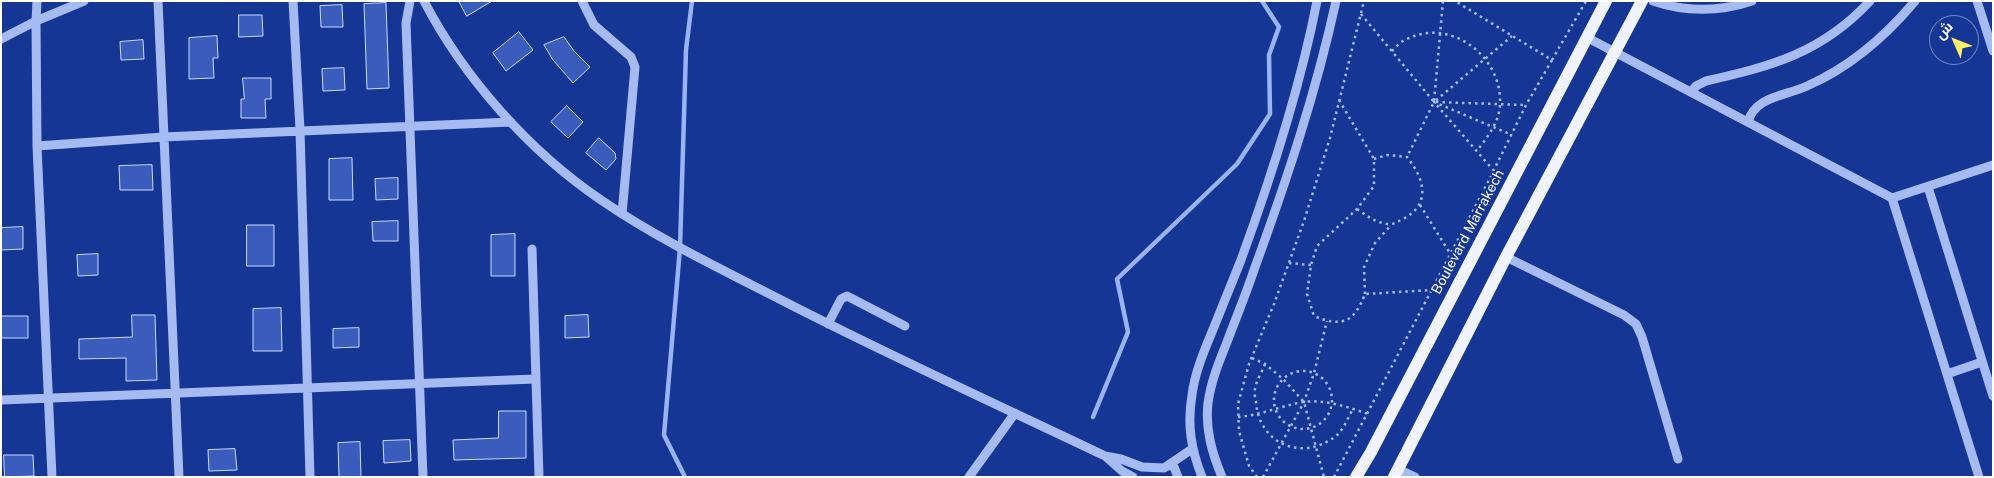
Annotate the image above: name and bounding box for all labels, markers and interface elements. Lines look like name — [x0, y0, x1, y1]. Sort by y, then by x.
north arrow — [1929, 15, 1979, 65]
text: ش — [1932, 18, 1956, 42]
street label: Boulevard Marrakech — [1428, 167, 1508, 297]

